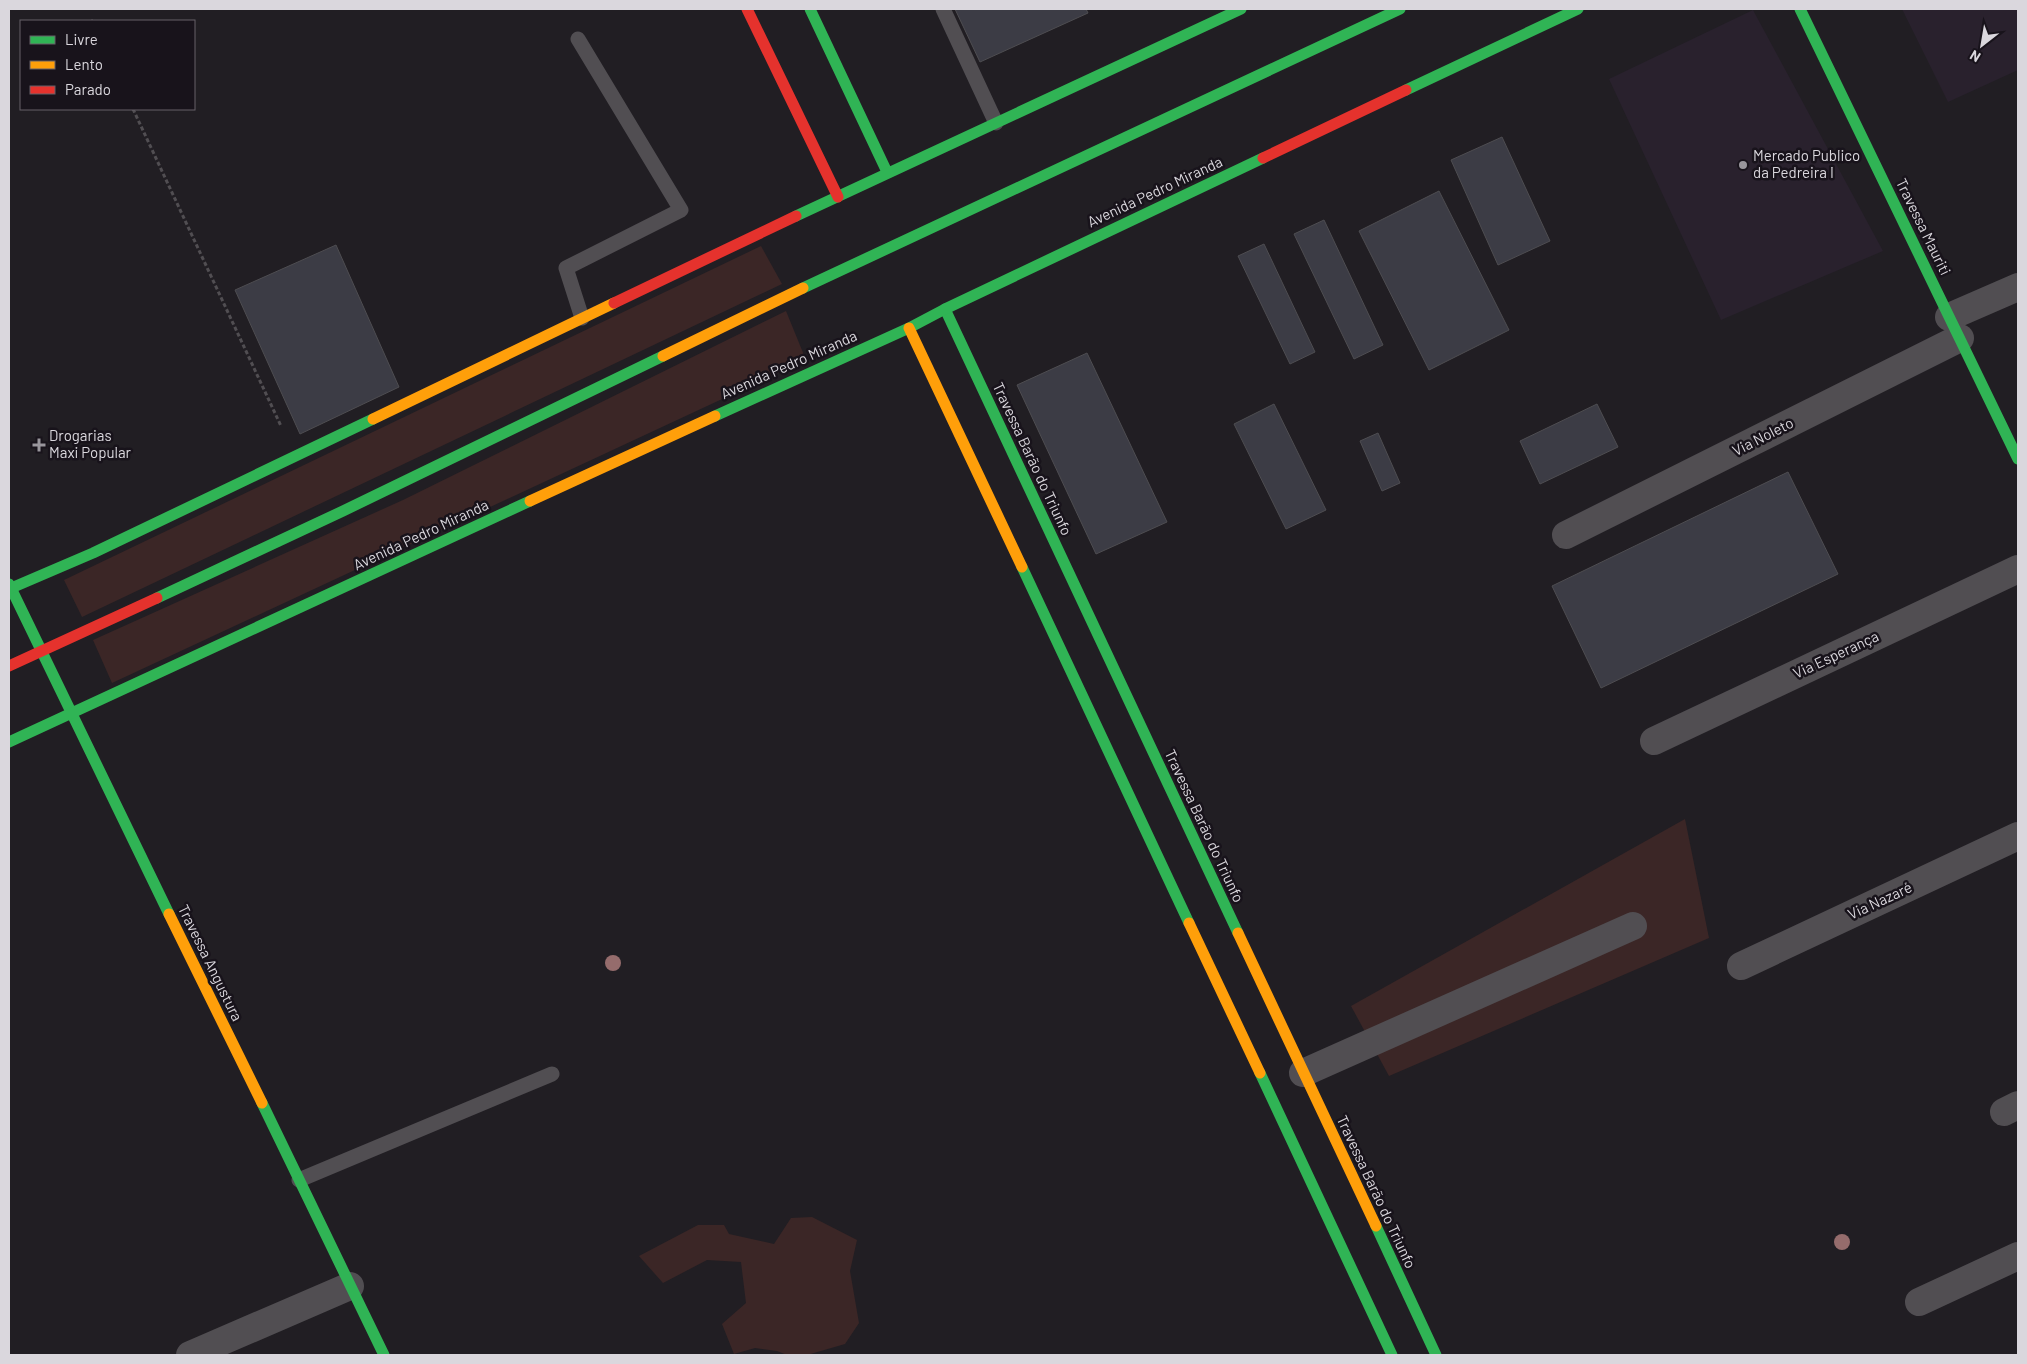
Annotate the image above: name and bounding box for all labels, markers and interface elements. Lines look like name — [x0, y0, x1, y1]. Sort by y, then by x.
legend — [20, 20, 195, 110]
north arrow — [1957, 20, 2007, 70]
text: Livre — [65, 30, 98, 48]
text: N — [1967, 47, 1983, 66]
text: Lento — [65, 55, 103, 73]
text: Parado — [65, 80, 111, 98]
place label: Mercado Publico da Pedreira I — [1753, 146, 1860, 181]
street label: Avenida Pedro Miranda — [1084, 152, 1225, 230]
marker: Mercado Publico da Pedreira I — [1737, 159, 1749, 171]
street label: Travessa Mauriti — [1893, 175, 1955, 278]
street label: Avenida Pedro Miranda — [718, 326, 859, 402]
street label: Travessa Barão do Triunfo — [990, 379, 1076, 538]
street label: Via Noleto — [1729, 413, 1796, 459]
place label: Drogarias Maxi Popular — [49, 426, 132, 461]
marker: Drogarias Maxi Popular — [33, 439, 45, 451]
street label: Avenida Pedro Miranda — [350, 495, 491, 573]
street label: Via Esperança — [1790, 626, 1881, 682]
street label: Travessa Barão do Triunfo — [1162, 746, 1248, 905]
street label: Via Nazaré — [1845, 877, 1915, 923]
street label: Travessa Angustura — [175, 901, 247, 1024]
street label: Travessa Barão do Triunfo — [1334, 1112, 1420, 1271]

